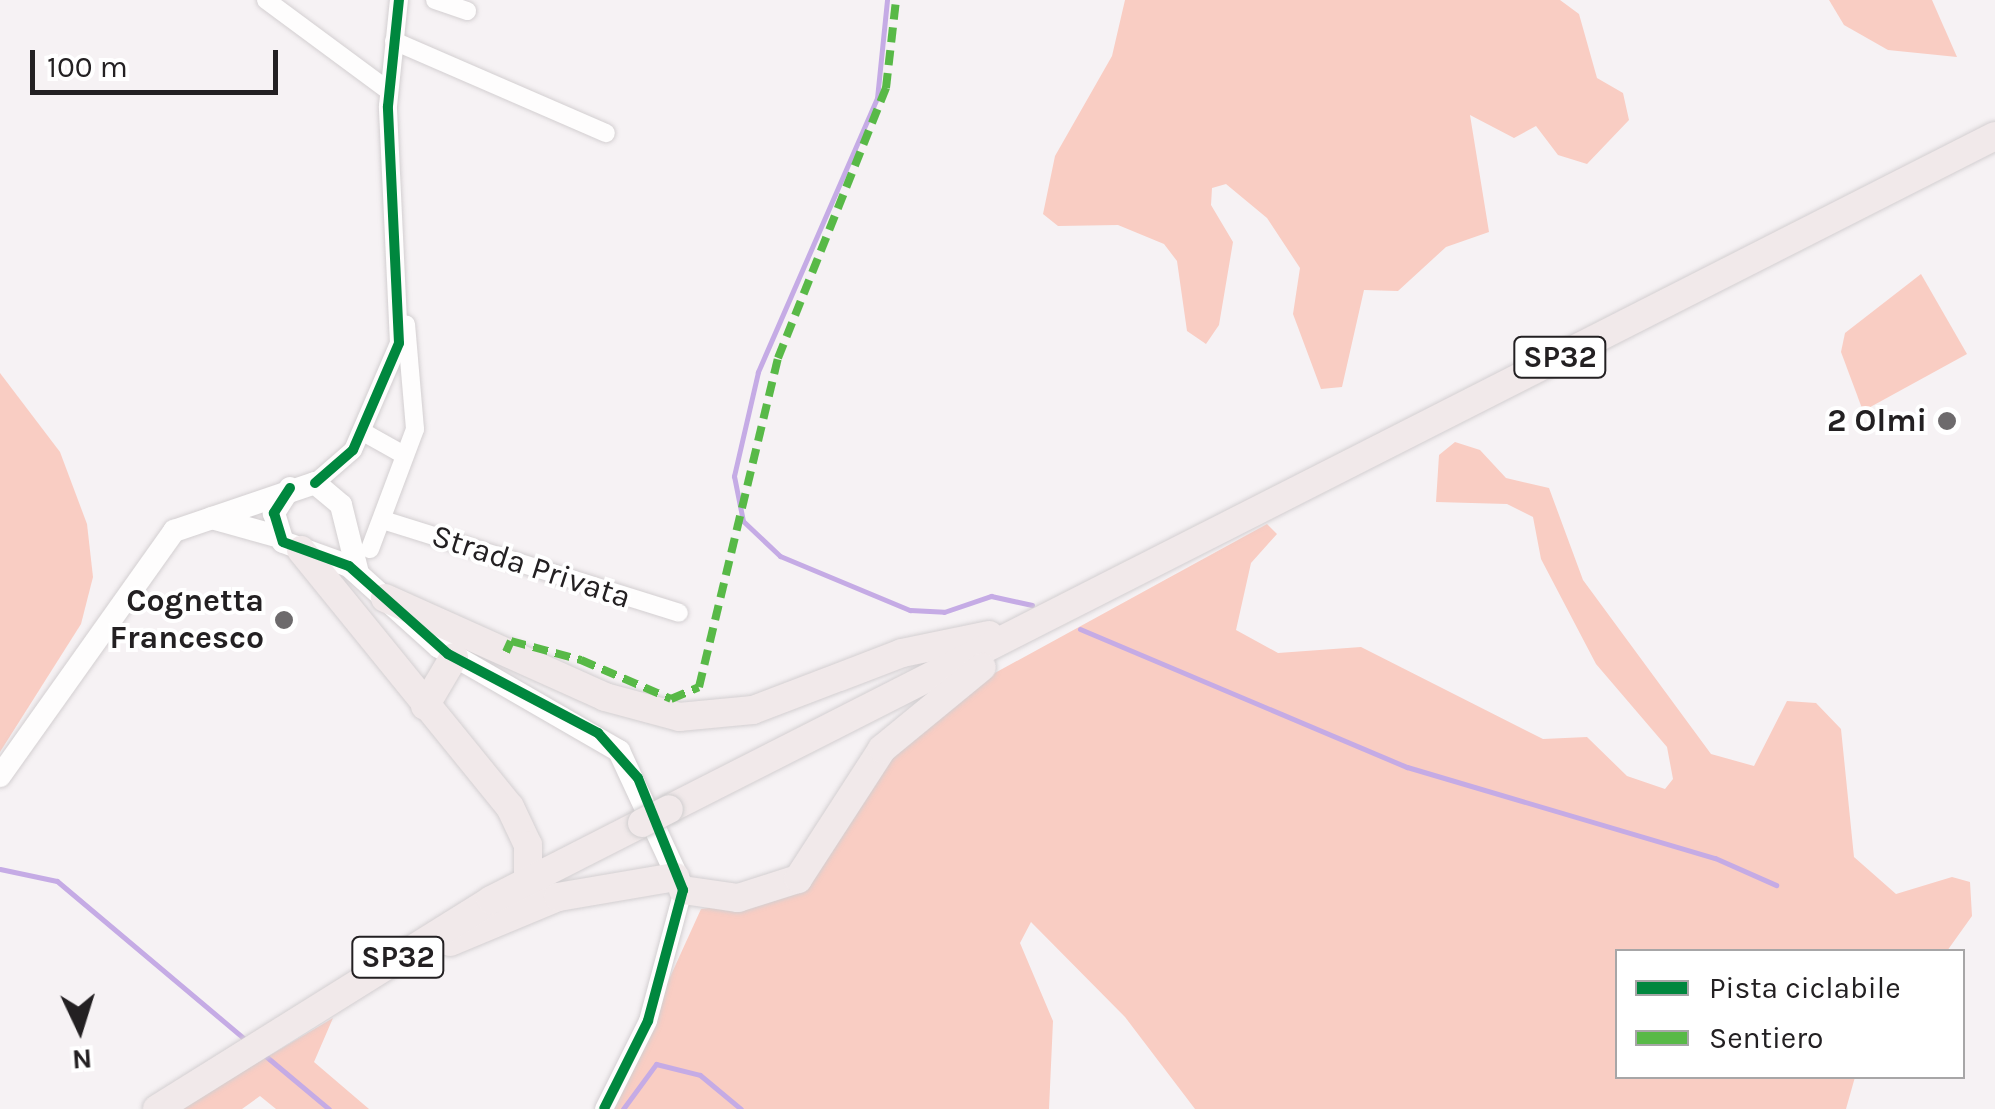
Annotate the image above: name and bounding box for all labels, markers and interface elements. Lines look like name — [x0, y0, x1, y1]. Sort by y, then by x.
scale bar — [35, 30, 282, 92]
text: 100 m — [47, 49, 128, 85]
road number: SP32 — [1512, 332, 1608, 382]
place label: 2 Olmi — [1827, 402, 1927, 440]
marker: 2 Olmi — [1936, 410, 1958, 432]
street label: Strada Privata — [427, 517, 635, 617]
place label: Cognetta Francesco — [109, 583, 264, 658]
marker: Cognetta Francesco — [273, 609, 295, 631]
road number: SP32 — [350, 932, 446, 982]
legend — [1615, 949, 1965, 1079]
text: Pista ciclabile — [1709, 970, 1901, 1006]
north arrow — [30, 979, 130, 1079]
text: Sentiero — [1709, 1020, 1824, 1056]
text: N — [71, 1042, 93, 1077]

